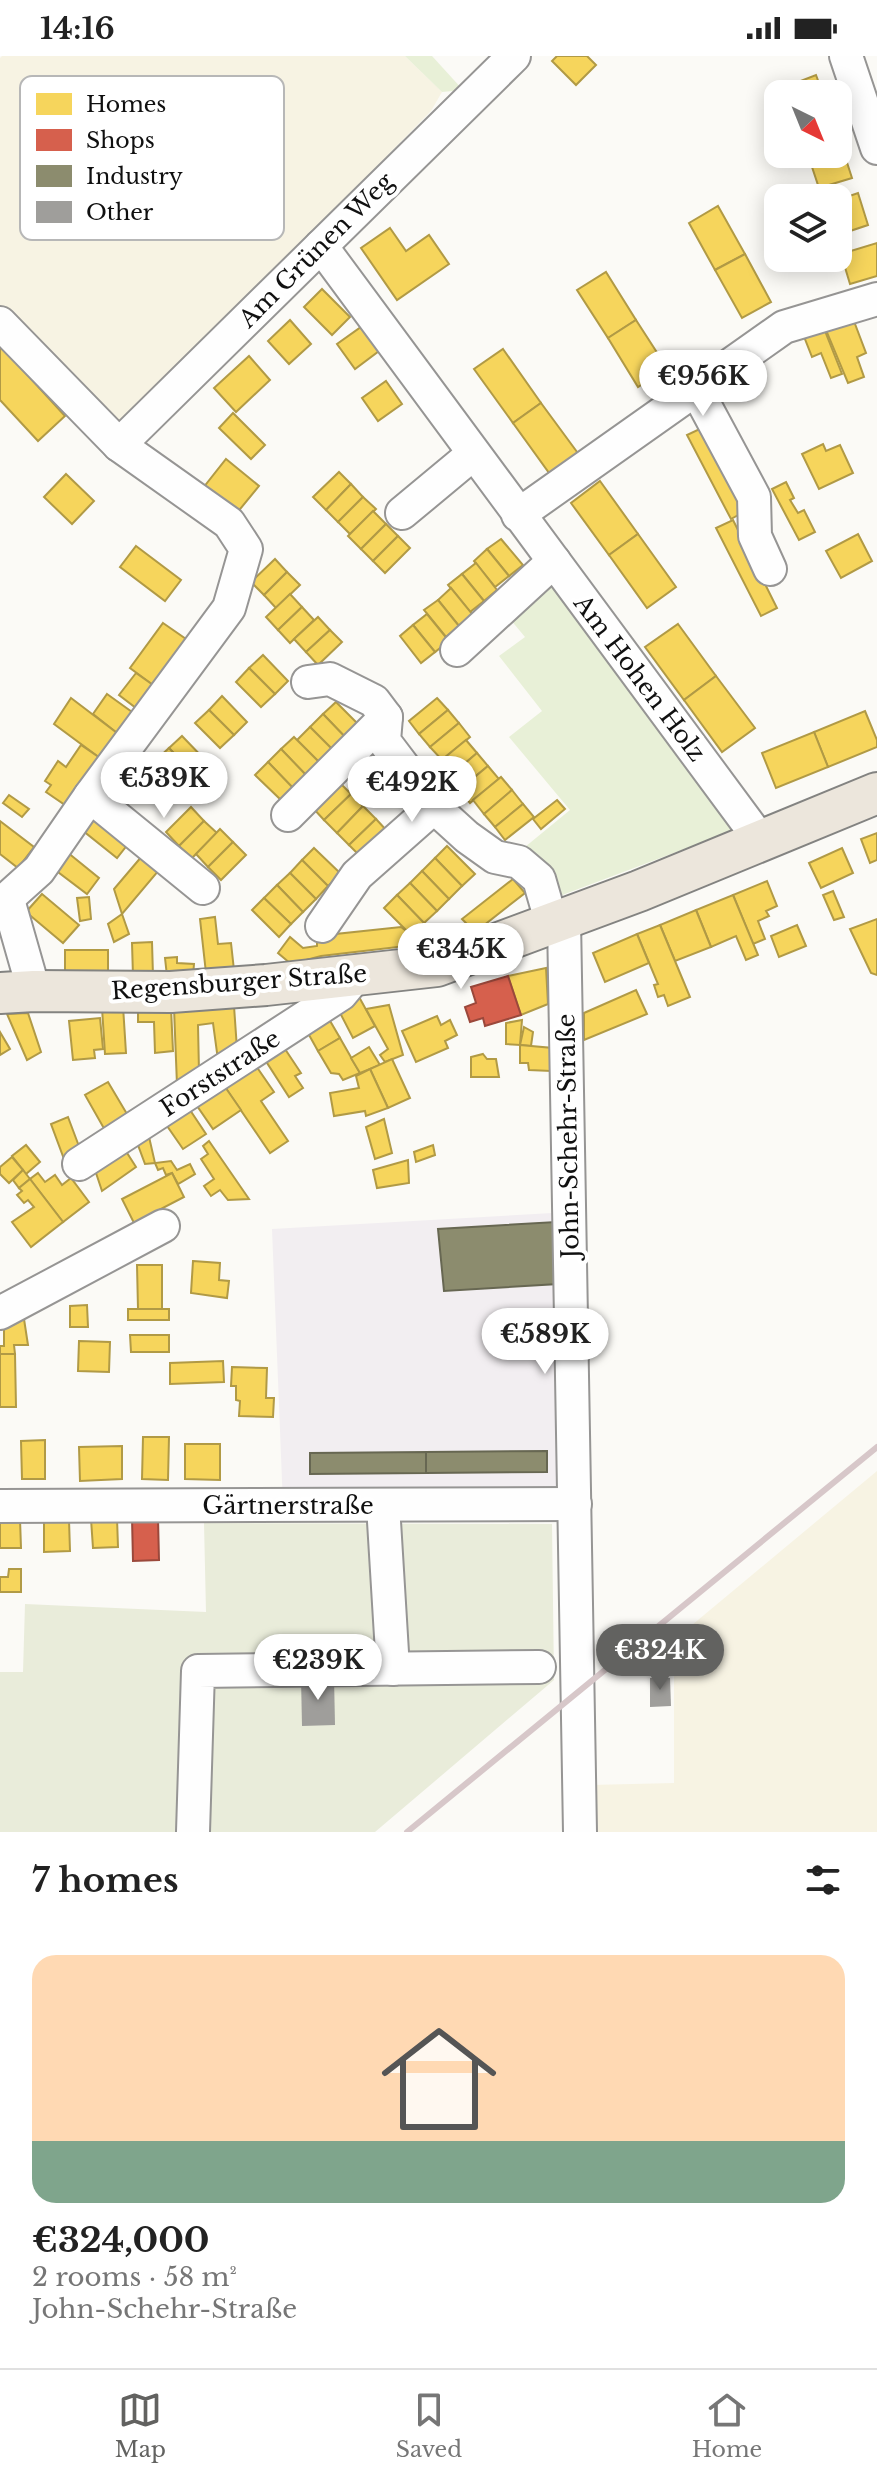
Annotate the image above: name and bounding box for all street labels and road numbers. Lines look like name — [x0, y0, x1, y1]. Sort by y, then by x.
street label: Am Grünen Weg — [232, 166, 400, 334]
street label: Am Hohen Holz — [567, 588, 712, 767]
street label: Regensburger Straße — [110, 959, 368, 1005]
street label: John-Schehr-Straße — [551, 1013, 585, 1262]
street label: Forststraße — [155, 1024, 285, 1122]
street label: Gärtnerstraße — [202, 1491, 374, 1520]

